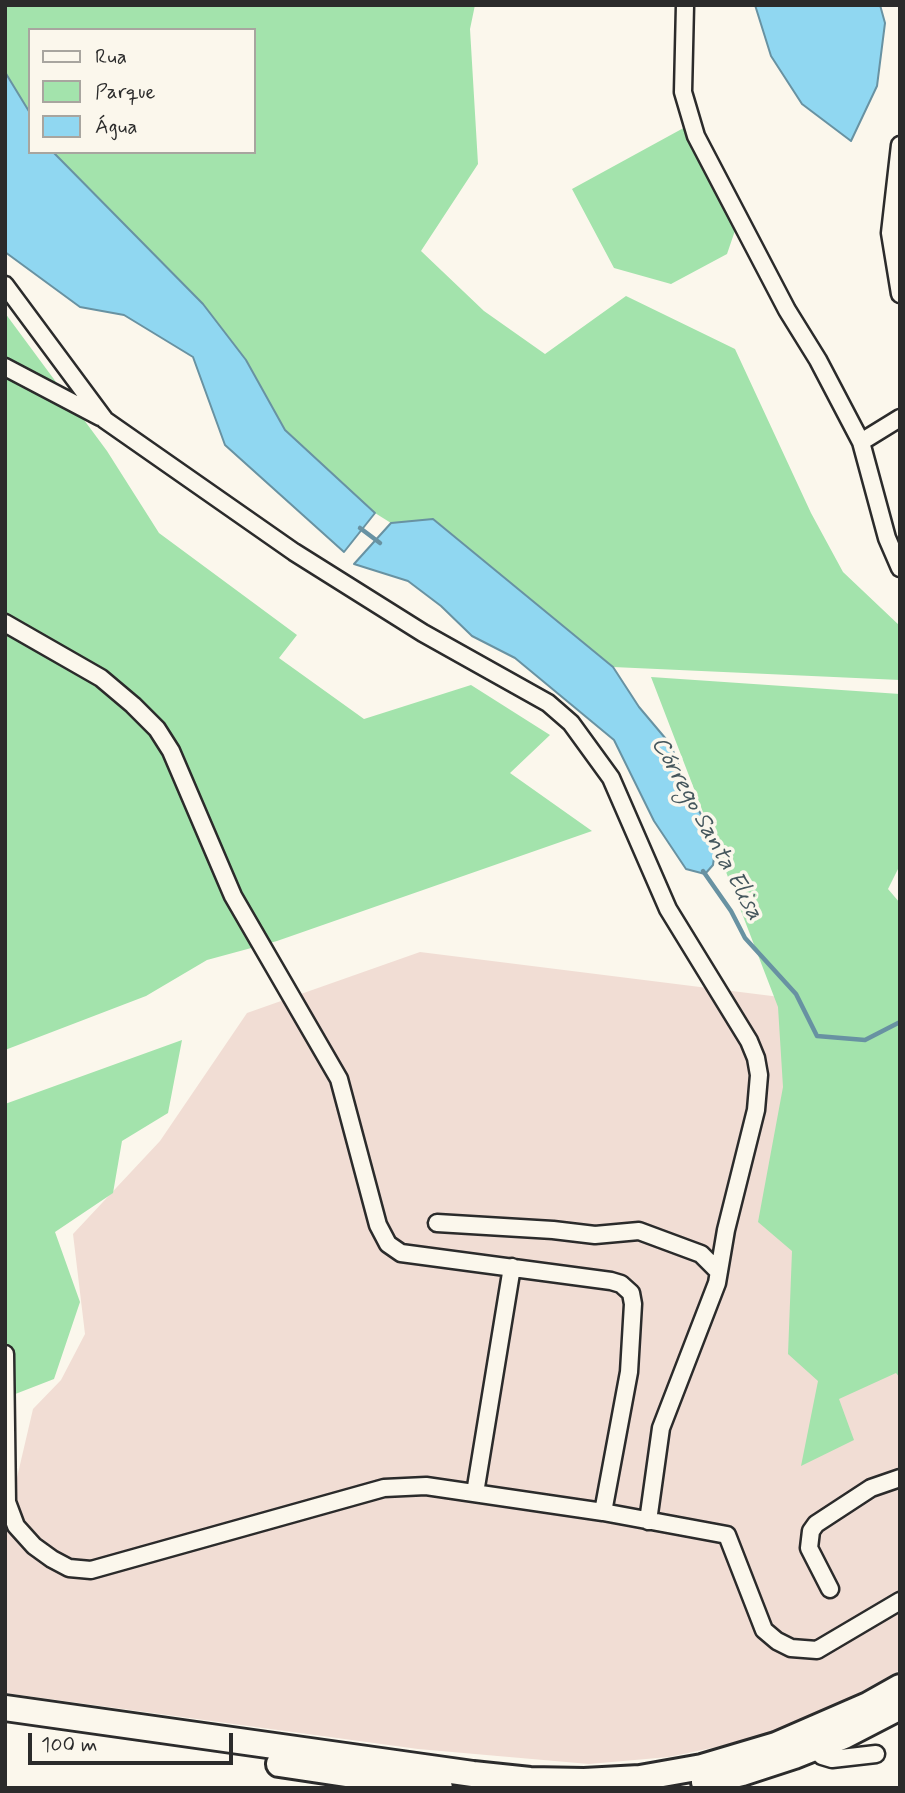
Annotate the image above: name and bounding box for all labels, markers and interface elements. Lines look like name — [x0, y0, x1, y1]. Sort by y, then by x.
legend — [28, 28, 256, 154]
text: Rua — [95, 43, 127, 71]
text: Parque — [95, 78, 155, 106]
text: Água — [95, 113, 137, 141]
water label: Córrego Santa Elisa — [644, 732, 768, 926]
scale bar — [32, 1720, 236, 1764]
text: 100 m — [41, 1731, 97, 1759]

